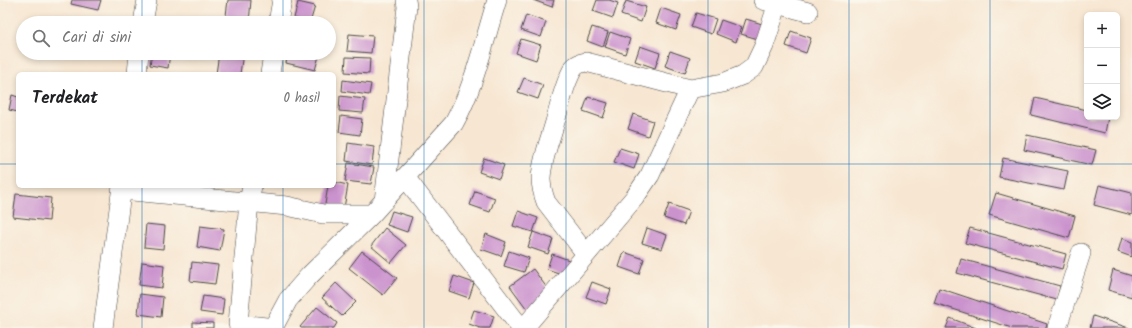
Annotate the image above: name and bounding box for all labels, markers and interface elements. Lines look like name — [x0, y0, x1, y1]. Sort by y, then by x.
map controls — [1084, 12, 1120, 120]
button: + — [1084, 12, 1120, 48]
search box — [16, 16, 336, 60]
text: Cari di sini — [62, 26, 131, 50]
icon: search — [30, 27, 52, 49]
button: − — [1084, 48, 1120, 84]
button: layers — [1084, 84, 1120, 120]
text: Terdekat — [32, 85, 98, 112]
text: 0 hasil — [283, 88, 320, 109]

